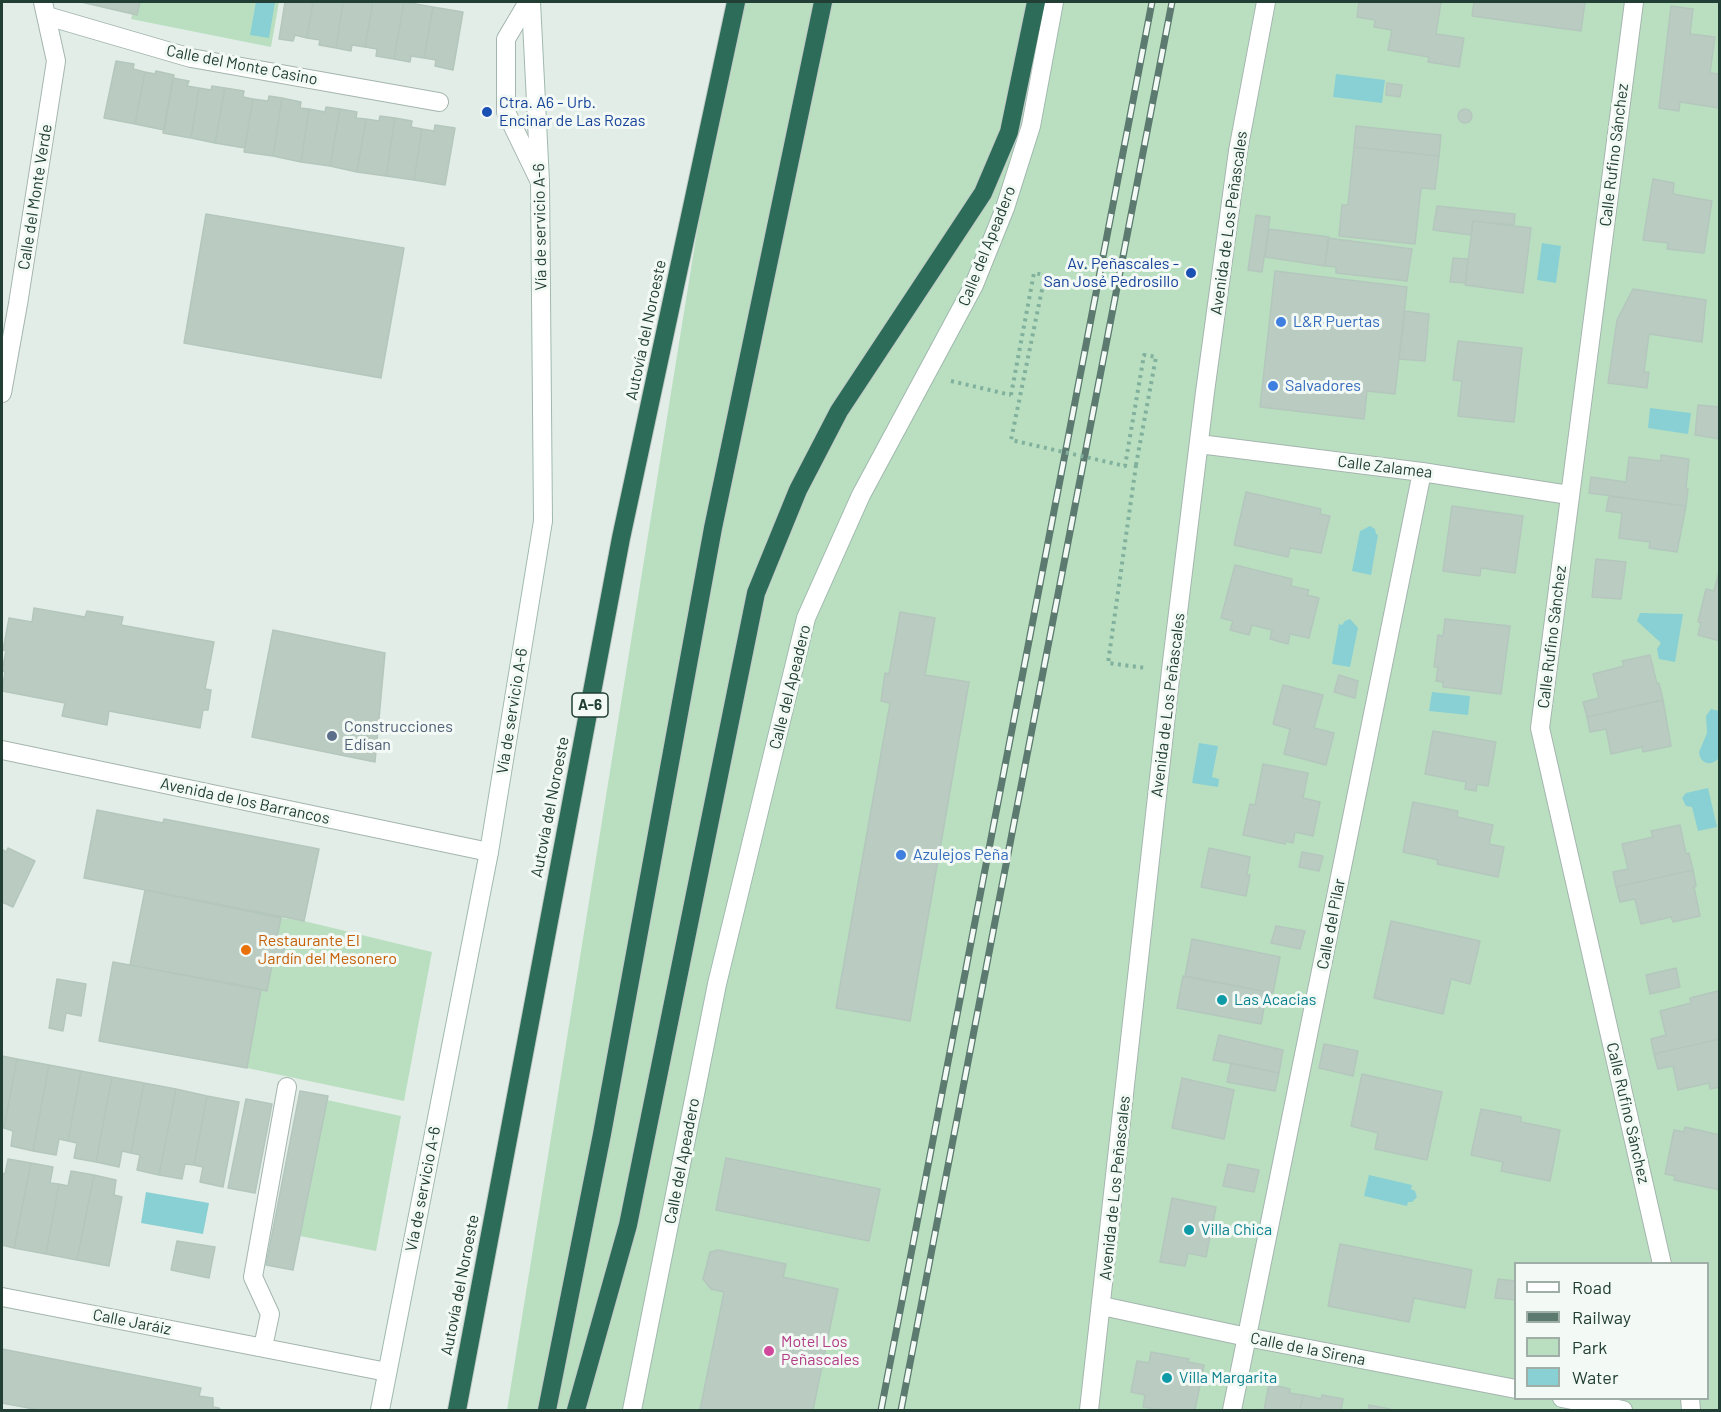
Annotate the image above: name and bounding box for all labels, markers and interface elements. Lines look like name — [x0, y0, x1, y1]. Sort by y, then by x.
street label: Calle del Monte Casino — [165, 41, 319, 89]
street label: Calle Rufino Sánchez — [1596, 82, 1632, 228]
place label: Ctra. A6 - Urb. Encinar de Las Rozas — [499, 93, 645, 131]
marker: Ctra. A6 - Urb. Encinar de Las Rozas — [480, 105, 494, 119]
street label: Calle del Monte Verde — [14, 123, 56, 271]
street label: Avenida de Los Peñascales — [1207, 130, 1251, 316]
street label: Vía de servicio A-6 — [529, 163, 551, 291]
street label: Calle del Apeadero — [954, 183, 1020, 309]
place label: Av. Peñascales - San José Pedrosillo — [1044, 254, 1179, 292]
street label: Autovía del Noroeste — [622, 258, 670, 402]
marker: Av. Peñascales - San José Pedrosillo — [1184, 266, 1198, 280]
place label: L&R Puertas — [1293, 312, 1380, 332]
marker: L&R Puertas — [1274, 315, 1288, 329]
place label: Salvadores — [1285, 376, 1361, 396]
marker: Salvadores — [1266, 379, 1280, 393]
street label: Calle Zalamea — [1336, 452, 1434, 482]
street label: Calle Rufino Sánchez — [1534, 564, 1570, 710]
street label: Avenida de Los Peñascales — [1147, 612, 1189, 798]
street label: Calle del Apeadero — [765, 623, 815, 751]
street label: Vía de servicio A-6 — [493, 647, 531, 775]
road number: A-6 — [572, 693, 608, 717]
place label: Construcciones Edisan — [344, 717, 453, 755]
marker: Construcciones Edisan — [325, 729, 339, 743]
street label: Autovía del Noroeste — [527, 735, 573, 879]
street label: Avenida de los Barrancos — [158, 774, 332, 828]
place label: Azulejos Peña — [913, 845, 1009, 865]
marker: Azulejos Peña — [894, 848, 908, 862]
street label: Calle del Pilar — [1313, 877, 1349, 971]
place label: Restaurante El Jardín del Mesonero — [258, 931, 397, 969]
marker: Restaurante El Jardín del Mesonero — [239, 943, 253, 957]
place label: Las Acacias — [1234, 990, 1316, 1010]
marker: Las Acacias — [1215, 993, 1229, 1007]
street label: Calle Rufino Sánchez — [1602, 1041, 1654, 1185]
street label: Avenida de Los Peñascales — [1096, 1095, 1134, 1281]
street label: Calle del Apeadero — [660, 1096, 704, 1226]
street label: Vía de servicio A-6 — [401, 1125, 445, 1253]
street label: Autovía del Noroeste — [437, 1213, 483, 1357]
place label: Villa Chica — [1201, 1220, 1272, 1240]
marker: Villa Chica — [1182, 1223, 1196, 1237]
legend — [1514, 1262, 1709, 1400]
text: Road — [1572, 1276, 1612, 1298]
street label: Calle Jaráiz — [91, 1305, 173, 1339]
text: Railway — [1572, 1306, 1631, 1328]
street label: Calle de la Sirena — [1249, 1328, 1367, 1370]
place label: Motel Los Peñascales — [781, 1332, 859, 1370]
text: Park — [1572, 1336, 1607, 1358]
marker: Motel Los Peñascales — [762, 1344, 776, 1358]
text: Water — [1572, 1366, 1619, 1388]
place label: Villa Margarita — [1179, 1368, 1277, 1388]
marker: Villa Margarita — [1160, 1371, 1174, 1385]

